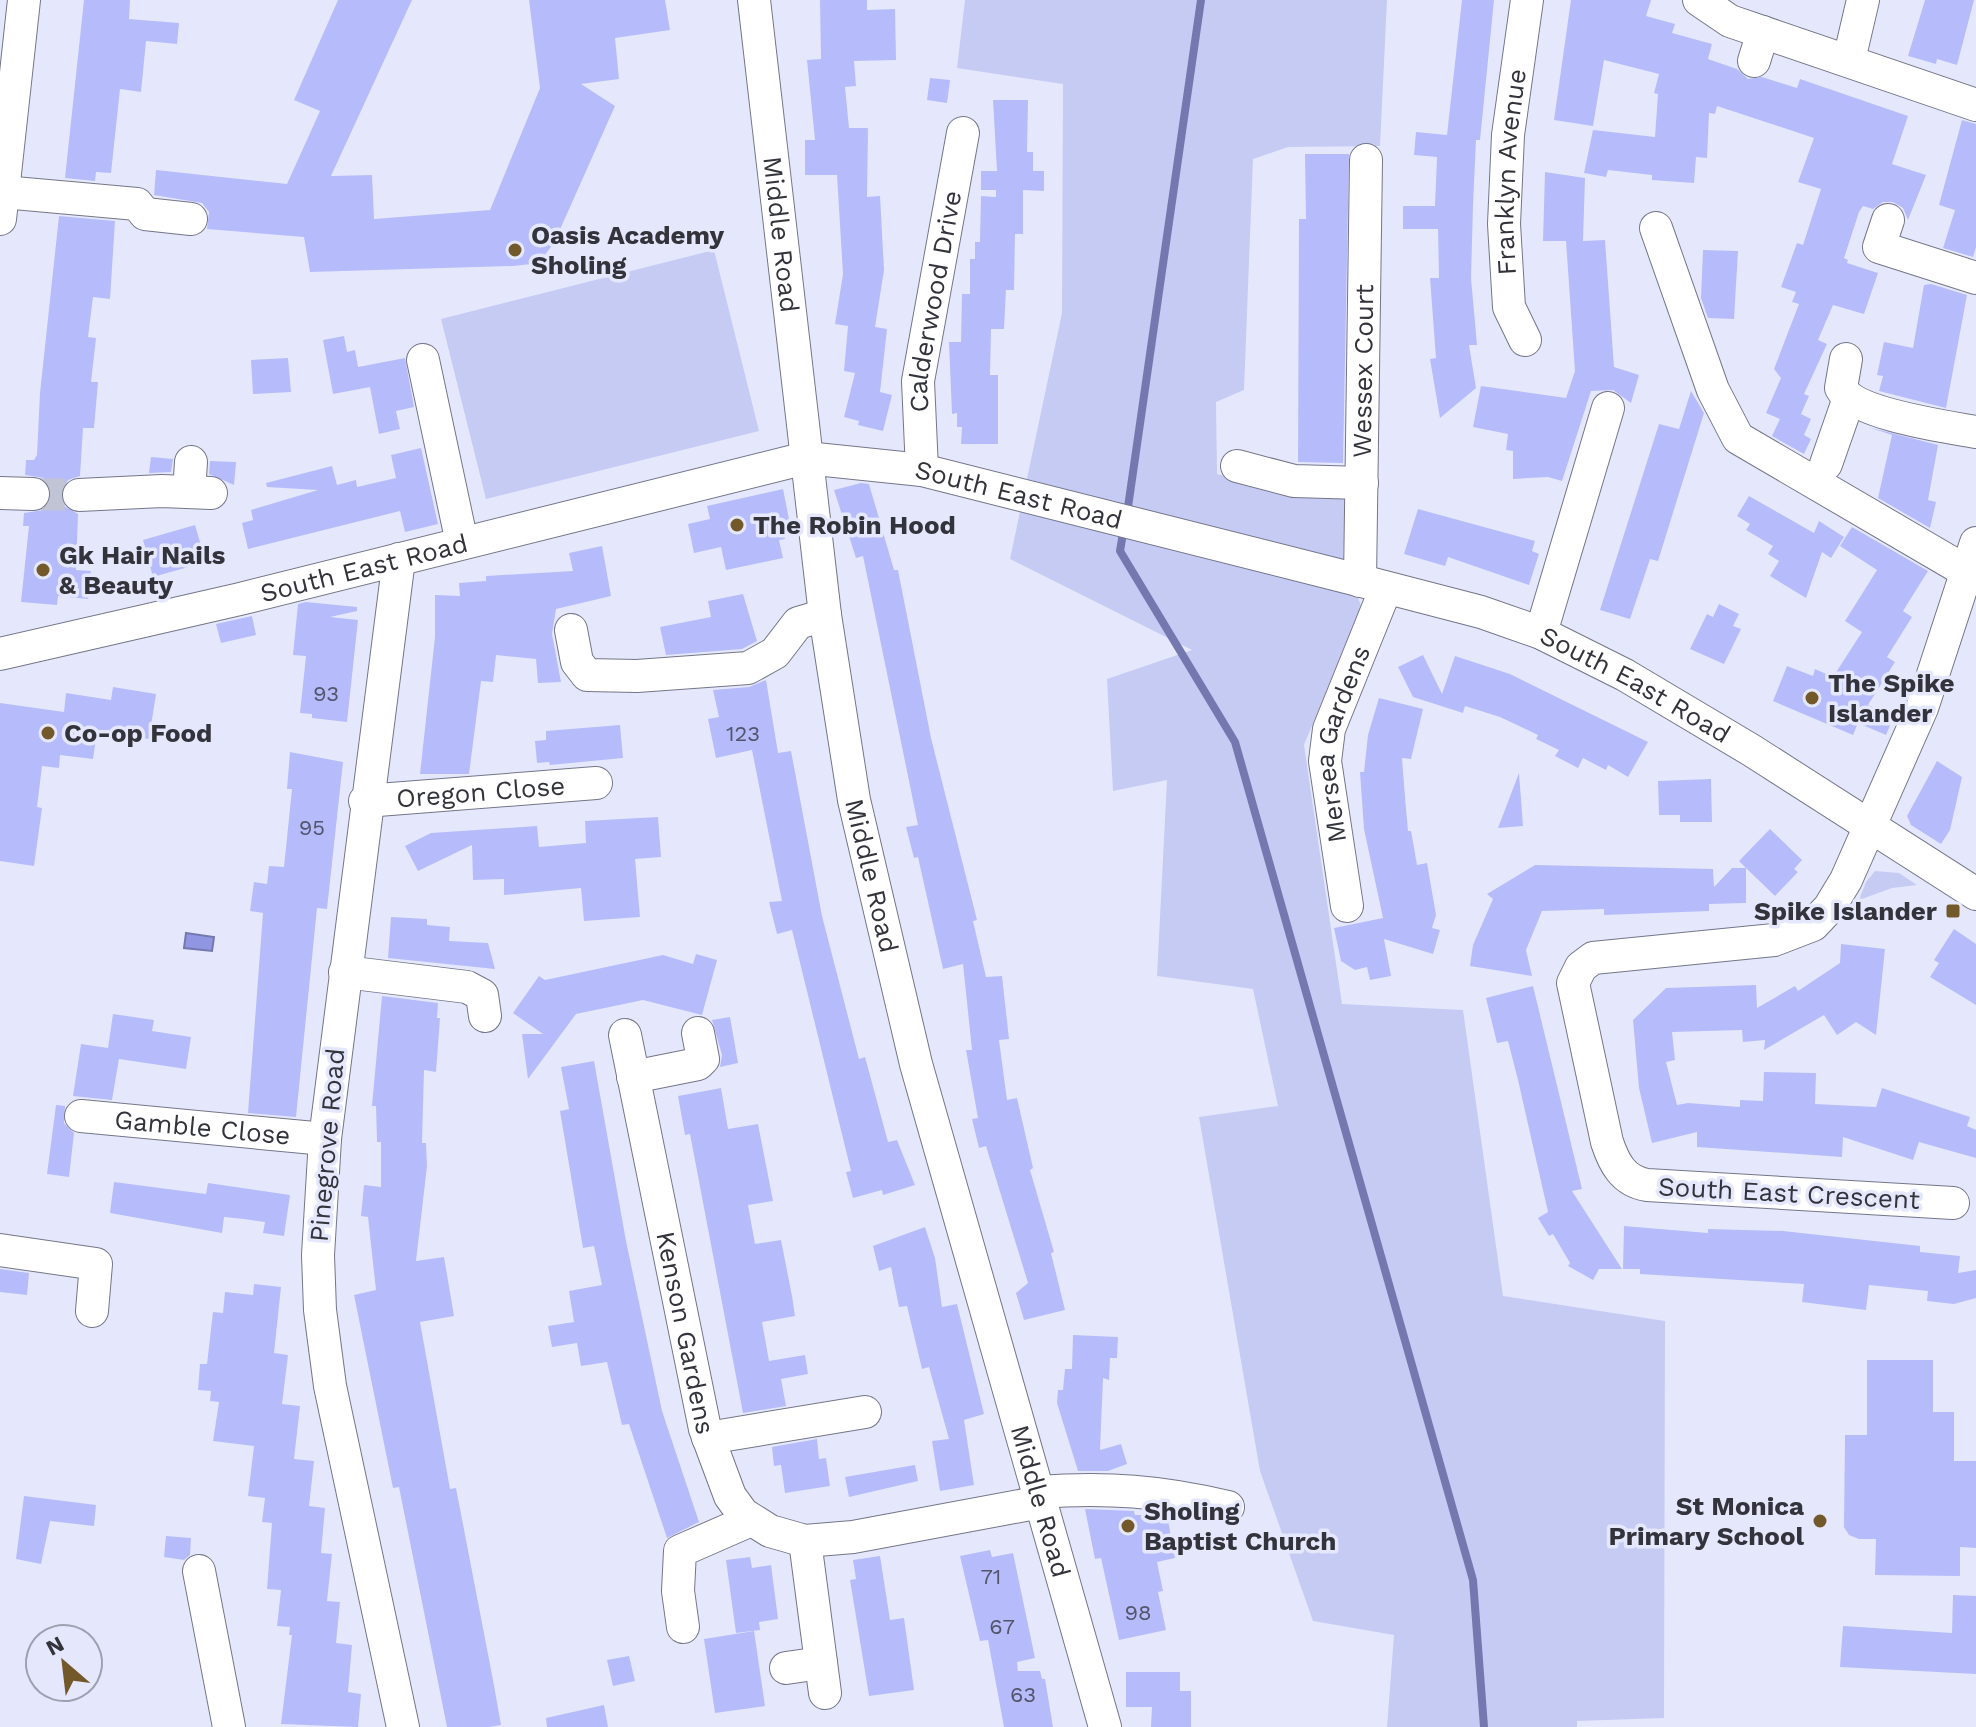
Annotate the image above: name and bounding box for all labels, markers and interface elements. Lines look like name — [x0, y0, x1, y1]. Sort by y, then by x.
street label: Franklyn Avenue — [1489, 67, 1532, 276]
street label: Middle Road — [757, 155, 805, 314]
street label: Calderwood Drive — [903, 188, 967, 413]
place label: Oasis Academy Sholing — [531, 220, 724, 280]
marker: Oasis Academy Sholing — [506, 241, 524, 259]
street label: Wessex Court — [1347, 284, 1379, 458]
street label: South East Road — [912, 454, 1126, 535]
place label: The Robin Hood — [753, 510, 956, 540]
marker: The Robin Hood — [728, 516, 746, 534]
street label: South East Road — [257, 528, 471, 608]
place label: Gk Hair Nails & Beauty — [59, 540, 225, 600]
marker: Gk Hair Nails & Beauty — [34, 561, 52, 579]
street label: South East Road — [1535, 620, 1736, 749]
street label: Mersea Gardens — [1309, 641, 1376, 845]
place label: The Spike Islander — [1828, 668, 1955, 728]
house number: 93 — [313, 681, 339, 706]
marker: The Spike Islander — [1803, 689, 1821, 707]
place label: Co-op Food — [64, 718, 212, 748]
house number: 123 — [726, 721, 760, 746]
marker: Co-op Food — [39, 724, 57, 742]
street label: Oregon Close — [395, 770, 566, 814]
street label: Middle Road — [839, 796, 904, 956]
house number: 95 — [299, 815, 325, 840]
place label: Spike Islander — [1754, 896, 1938, 926]
marker: Spike Islander — [1944, 902, 1962, 920]
street label: Pinegrove Road — [304, 1047, 350, 1243]
street label: Gamble Close — [113, 1104, 292, 1151]
street label: South East Crescent — [1657, 1171, 1921, 1215]
street label: Kenson Gardens — [650, 1229, 721, 1437]
street label: Middle Road — [1005, 1421, 1077, 1581]
place label: St Monica Primary School — [1608, 1491, 1804, 1551]
place label: Sholing Baptist Church — [1144, 1496, 1336, 1556]
marker: St Monica Primary School — [1811, 1512, 1829, 1530]
marker: Sholing Baptist Church — [1119, 1517, 1137, 1535]
house number: 71 — [981, 1564, 1001, 1589]
house number: 98 — [1124, 1600, 1152, 1625]
house number: 67 — [989, 1614, 1015, 1639]
north arrow — [24, 1623, 104, 1703]
text: N — [42, 1631, 68, 1661]
house number: 63 — [1010, 1682, 1036, 1707]

